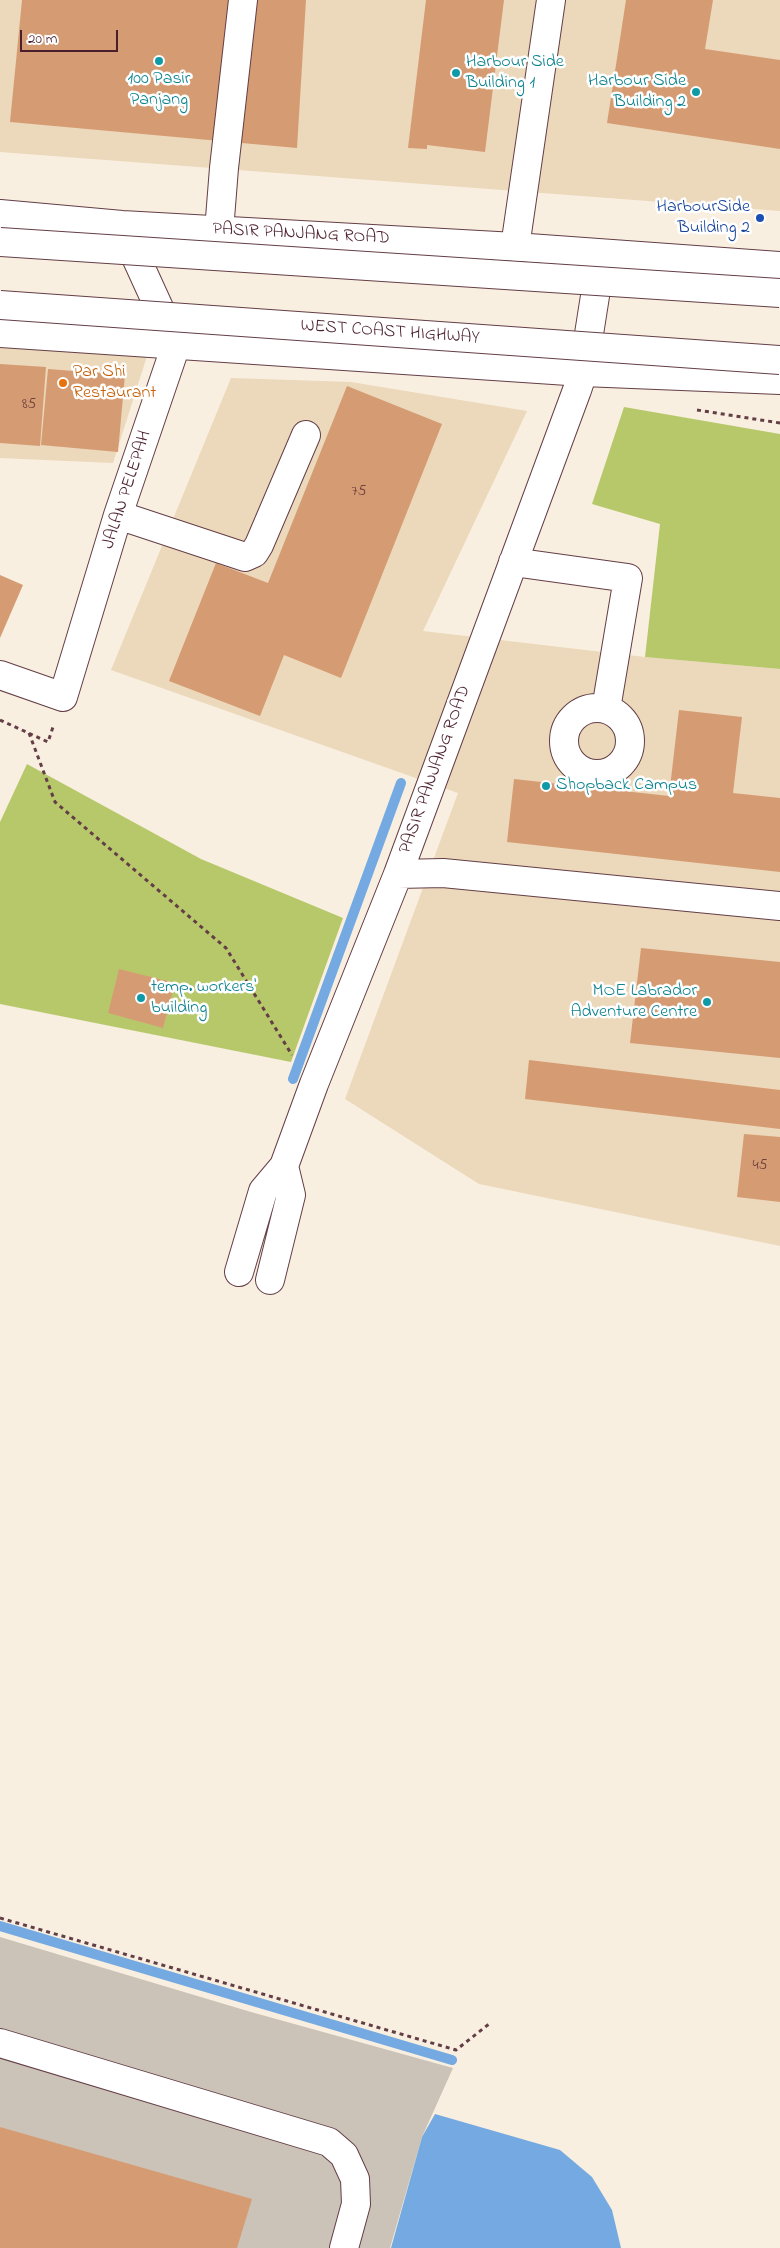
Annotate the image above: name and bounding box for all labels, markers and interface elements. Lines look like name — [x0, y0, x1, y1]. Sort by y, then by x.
scale bar — [22, 20, 120, 52]
text: 20 m — [28, 28, 57, 50]
place label: Harbour Side Building 1 — [466, 52, 564, 94]
marker: 100 Pasir Panjang — [153, 55, 165, 67]
marker: Harbour Side Building 1 — [450, 67, 462, 79]
place label: 100 Pasir Panjang — [128, 69, 190, 112]
place label: Harbour Side Building 2 — [588, 71, 686, 114]
marker: Harbour Side Building 2 — [690, 86, 702, 98]
place label: HarbourSide Building 2 — [657, 197, 750, 240]
marker: HarbourSide Building 2 — [754, 212, 766, 224]
street label: PASIR PANJANG ROAD — [212, 220, 390, 250]
street label: WEST COAST HIGHWAY — [300, 316, 480, 350]
place label: Par Shi Restaurant — [73, 362, 156, 404]
marker: Par Shi Restaurant — [57, 377, 69, 389]
house number: 85 — [22, 397, 36, 415]
street label: JALAN PELEPAH — [99, 428, 157, 552]
house number: 75 — [352, 484, 366, 502]
street label: PASIR PANJANG ROAD — [396, 683, 476, 857]
place label: Shopback Campus — [556, 775, 697, 797]
marker: Shopback Campus — [540, 780, 552, 792]
place label: temp. workers' building — [151, 977, 256, 1020]
place label: MOE Labrador Adventure Centre — [570, 981, 697, 1024]
marker: temp. workers' building — [135, 992, 147, 1004]
marker: MOE Labrador Adventure Centre — [701, 996, 713, 1008]
house number: 45 — [753, 1158, 767, 1176]

